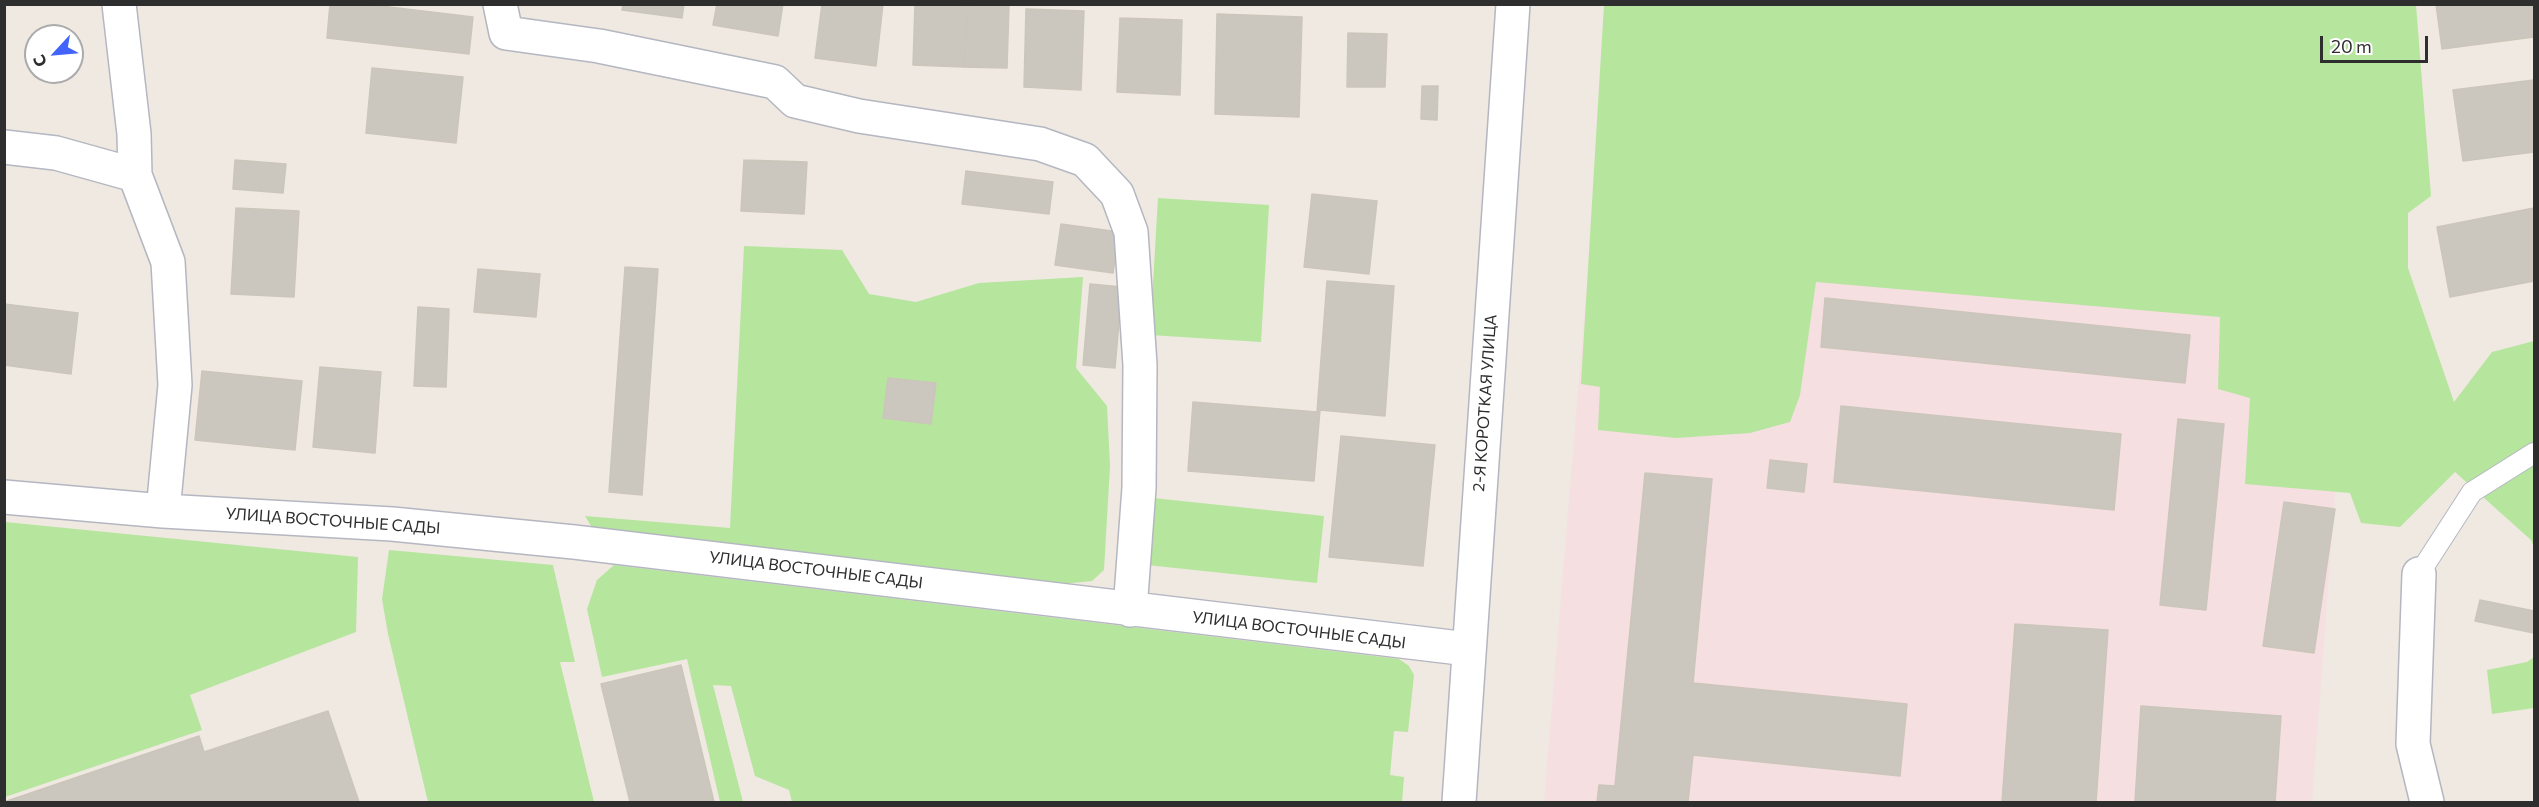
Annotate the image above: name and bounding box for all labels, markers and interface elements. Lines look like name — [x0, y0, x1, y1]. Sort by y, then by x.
north arrow — [24, 24, 84, 84]
scale bar — [2323, 24, 2431, 62]
text: 20 m — [2331, 35, 2372, 57]
text: С — [28, 52, 50, 70]
street label: 2-Я КОРОТКАЯ УЛИЦА — [1469, 314, 1501, 492]
street label: УЛИЦА ВОСТОЧНЫЕ САДЫ — [225, 504, 441, 538]
street label: УЛИЦА ВОСТОЧНЫЕ САДЫ — [708, 547, 924, 593]
street label: УЛИЦА ВОСТОЧНЫЕ САДЫ — [1191, 607, 1407, 653]

